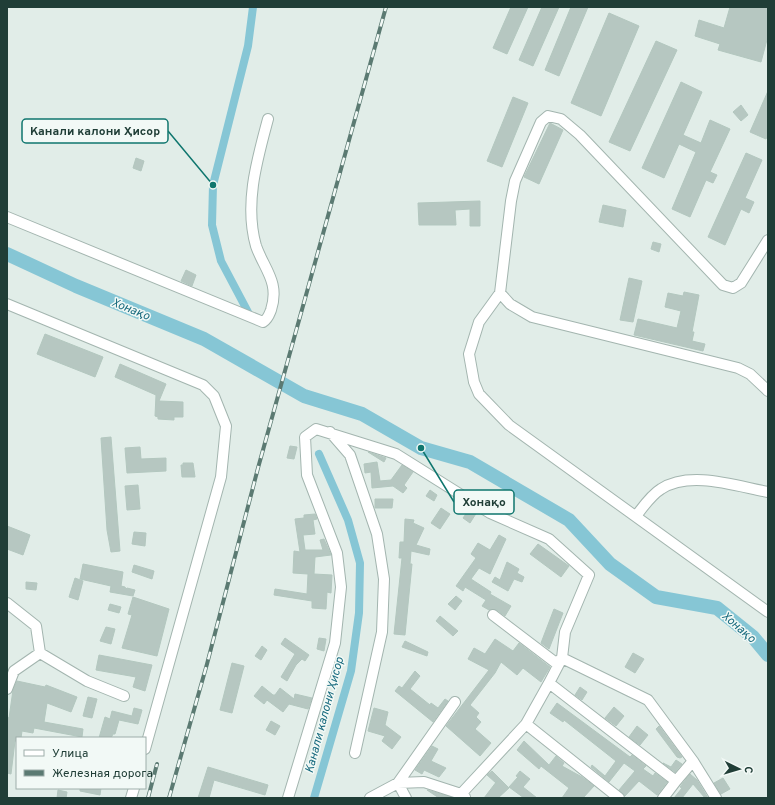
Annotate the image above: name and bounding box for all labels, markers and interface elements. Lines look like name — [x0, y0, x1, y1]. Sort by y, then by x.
callout: Канали калони Ҳисор — [22, 119, 168, 143]
text: Канали калони Ҳисор — [30, 124, 160, 140]
water label: Хонақо — [109, 295, 153, 325]
callout: Хонақо — [454, 490, 514, 514]
text: Хонақо — [462, 495, 506, 511]
water label: Хонақо — [718, 609, 759, 647]
water label: Канали калони Ҳисор — [302, 655, 348, 775]
legend — [16, 737, 146, 789]
text: Улица — [52, 746, 88, 762]
north arrow — [719, 749, 759, 789]
text: Железная дорога — [52, 766, 153, 782]
text: С — [741, 766, 755, 774]

